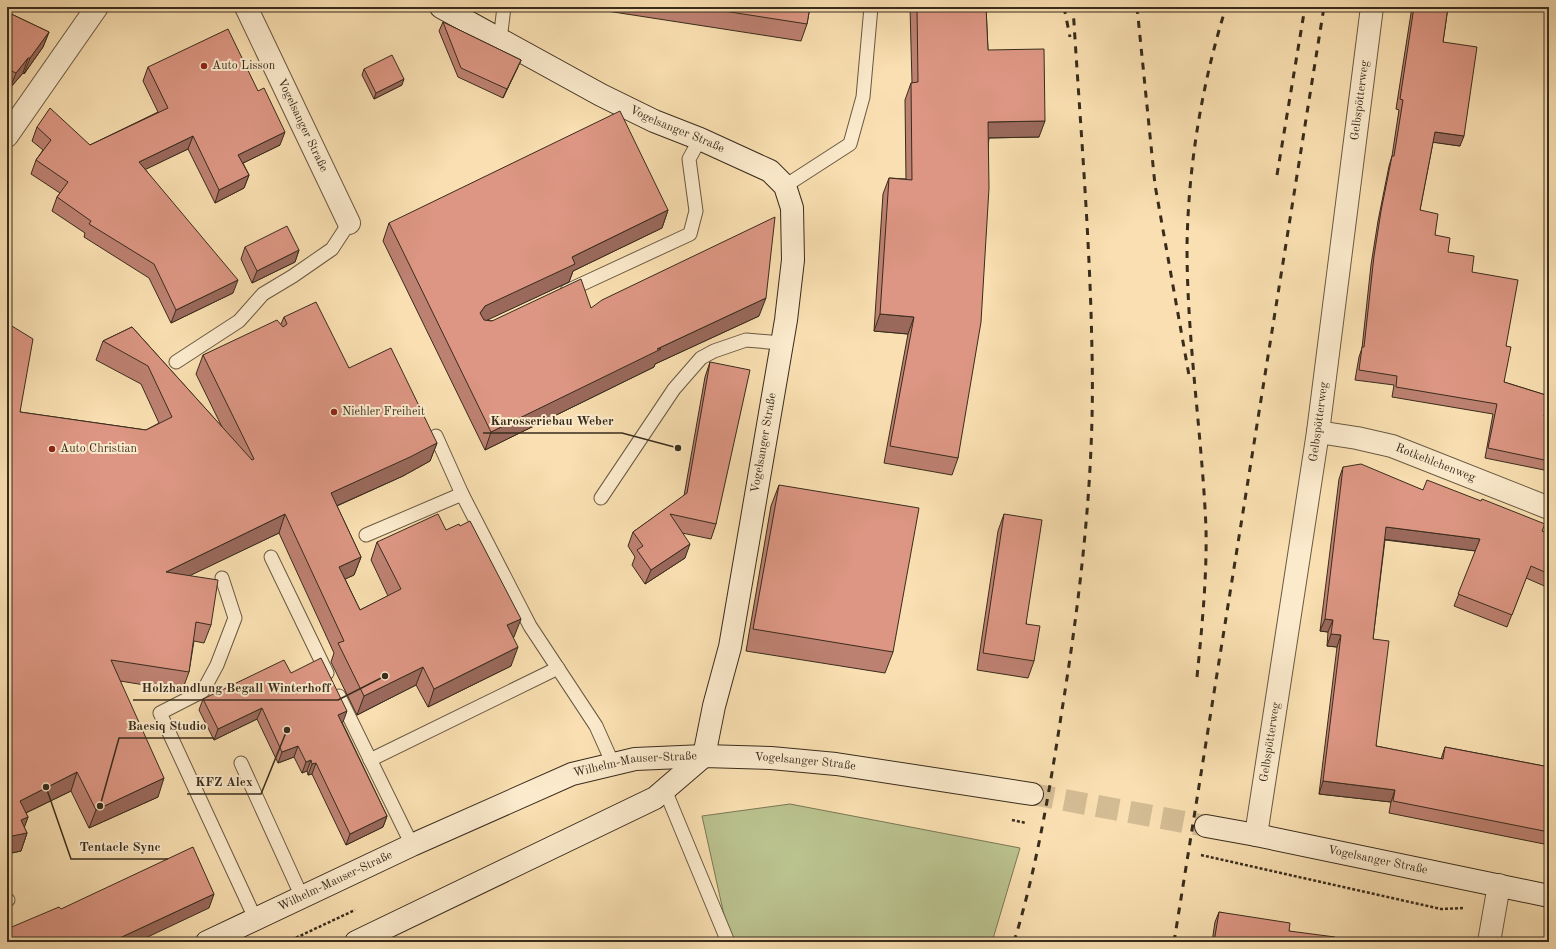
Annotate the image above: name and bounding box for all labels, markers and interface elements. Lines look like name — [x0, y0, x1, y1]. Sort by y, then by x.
street label: Gelbspötterweg — [1349, 59, 1371, 141]
place label: Auto Lisson — [212, 60, 276, 72]
marker: Auto Lisson — [199, 61, 209, 71]
street label: Vogelsanger Straße — [275, 77, 330, 174]
street label: Vogelsanger Straße — [628, 104, 726, 155]
street label: Gelbspötterweg — [1308, 381, 1330, 463]
street label: Vogelsanger Straße — [749, 392, 779, 494]
place label: Niehler Freiheit — [342, 406, 425, 418]
marker: Niehler Freiheit — [329, 407, 339, 417]
callout: Karosseriebau Weber — [483, 408, 622, 433]
text: Karosseriebau Weber — [490, 415, 614, 428]
street label: Rotkehlchenweg — [1394, 442, 1478, 484]
place label: Auto Christian — [60, 443, 137, 455]
marker: Auto Christian — [47, 444, 57, 454]
callout: Holzhandlung Begall Winterhoff — [133, 675, 338, 700]
text: Holzhandlung Begall Winterhoff — [141, 682, 332, 695]
street label: Gelbspötterweg — [1258, 701, 1282, 783]
callout: Baesiq Studio — [119, 713, 214, 738]
text: Baesiq Studio — [127, 720, 207, 733]
street label: Wilhelm-Mauser-Straße — [572, 750, 698, 779]
street label: Vogelsanger Straße — [754, 752, 857, 773]
callout: KFZ Alex — [187, 769, 261, 794]
text: KFZ Alex — [195, 776, 253, 789]
callout: Tentacle Sync — [71, 834, 168, 859]
text: Tentacle Sync — [79, 841, 161, 854]
street label: Vogelsanger Straße — [1327, 844, 1429, 877]
street label: Wilhelm-Mauser-Straße — [276, 849, 395, 913]

